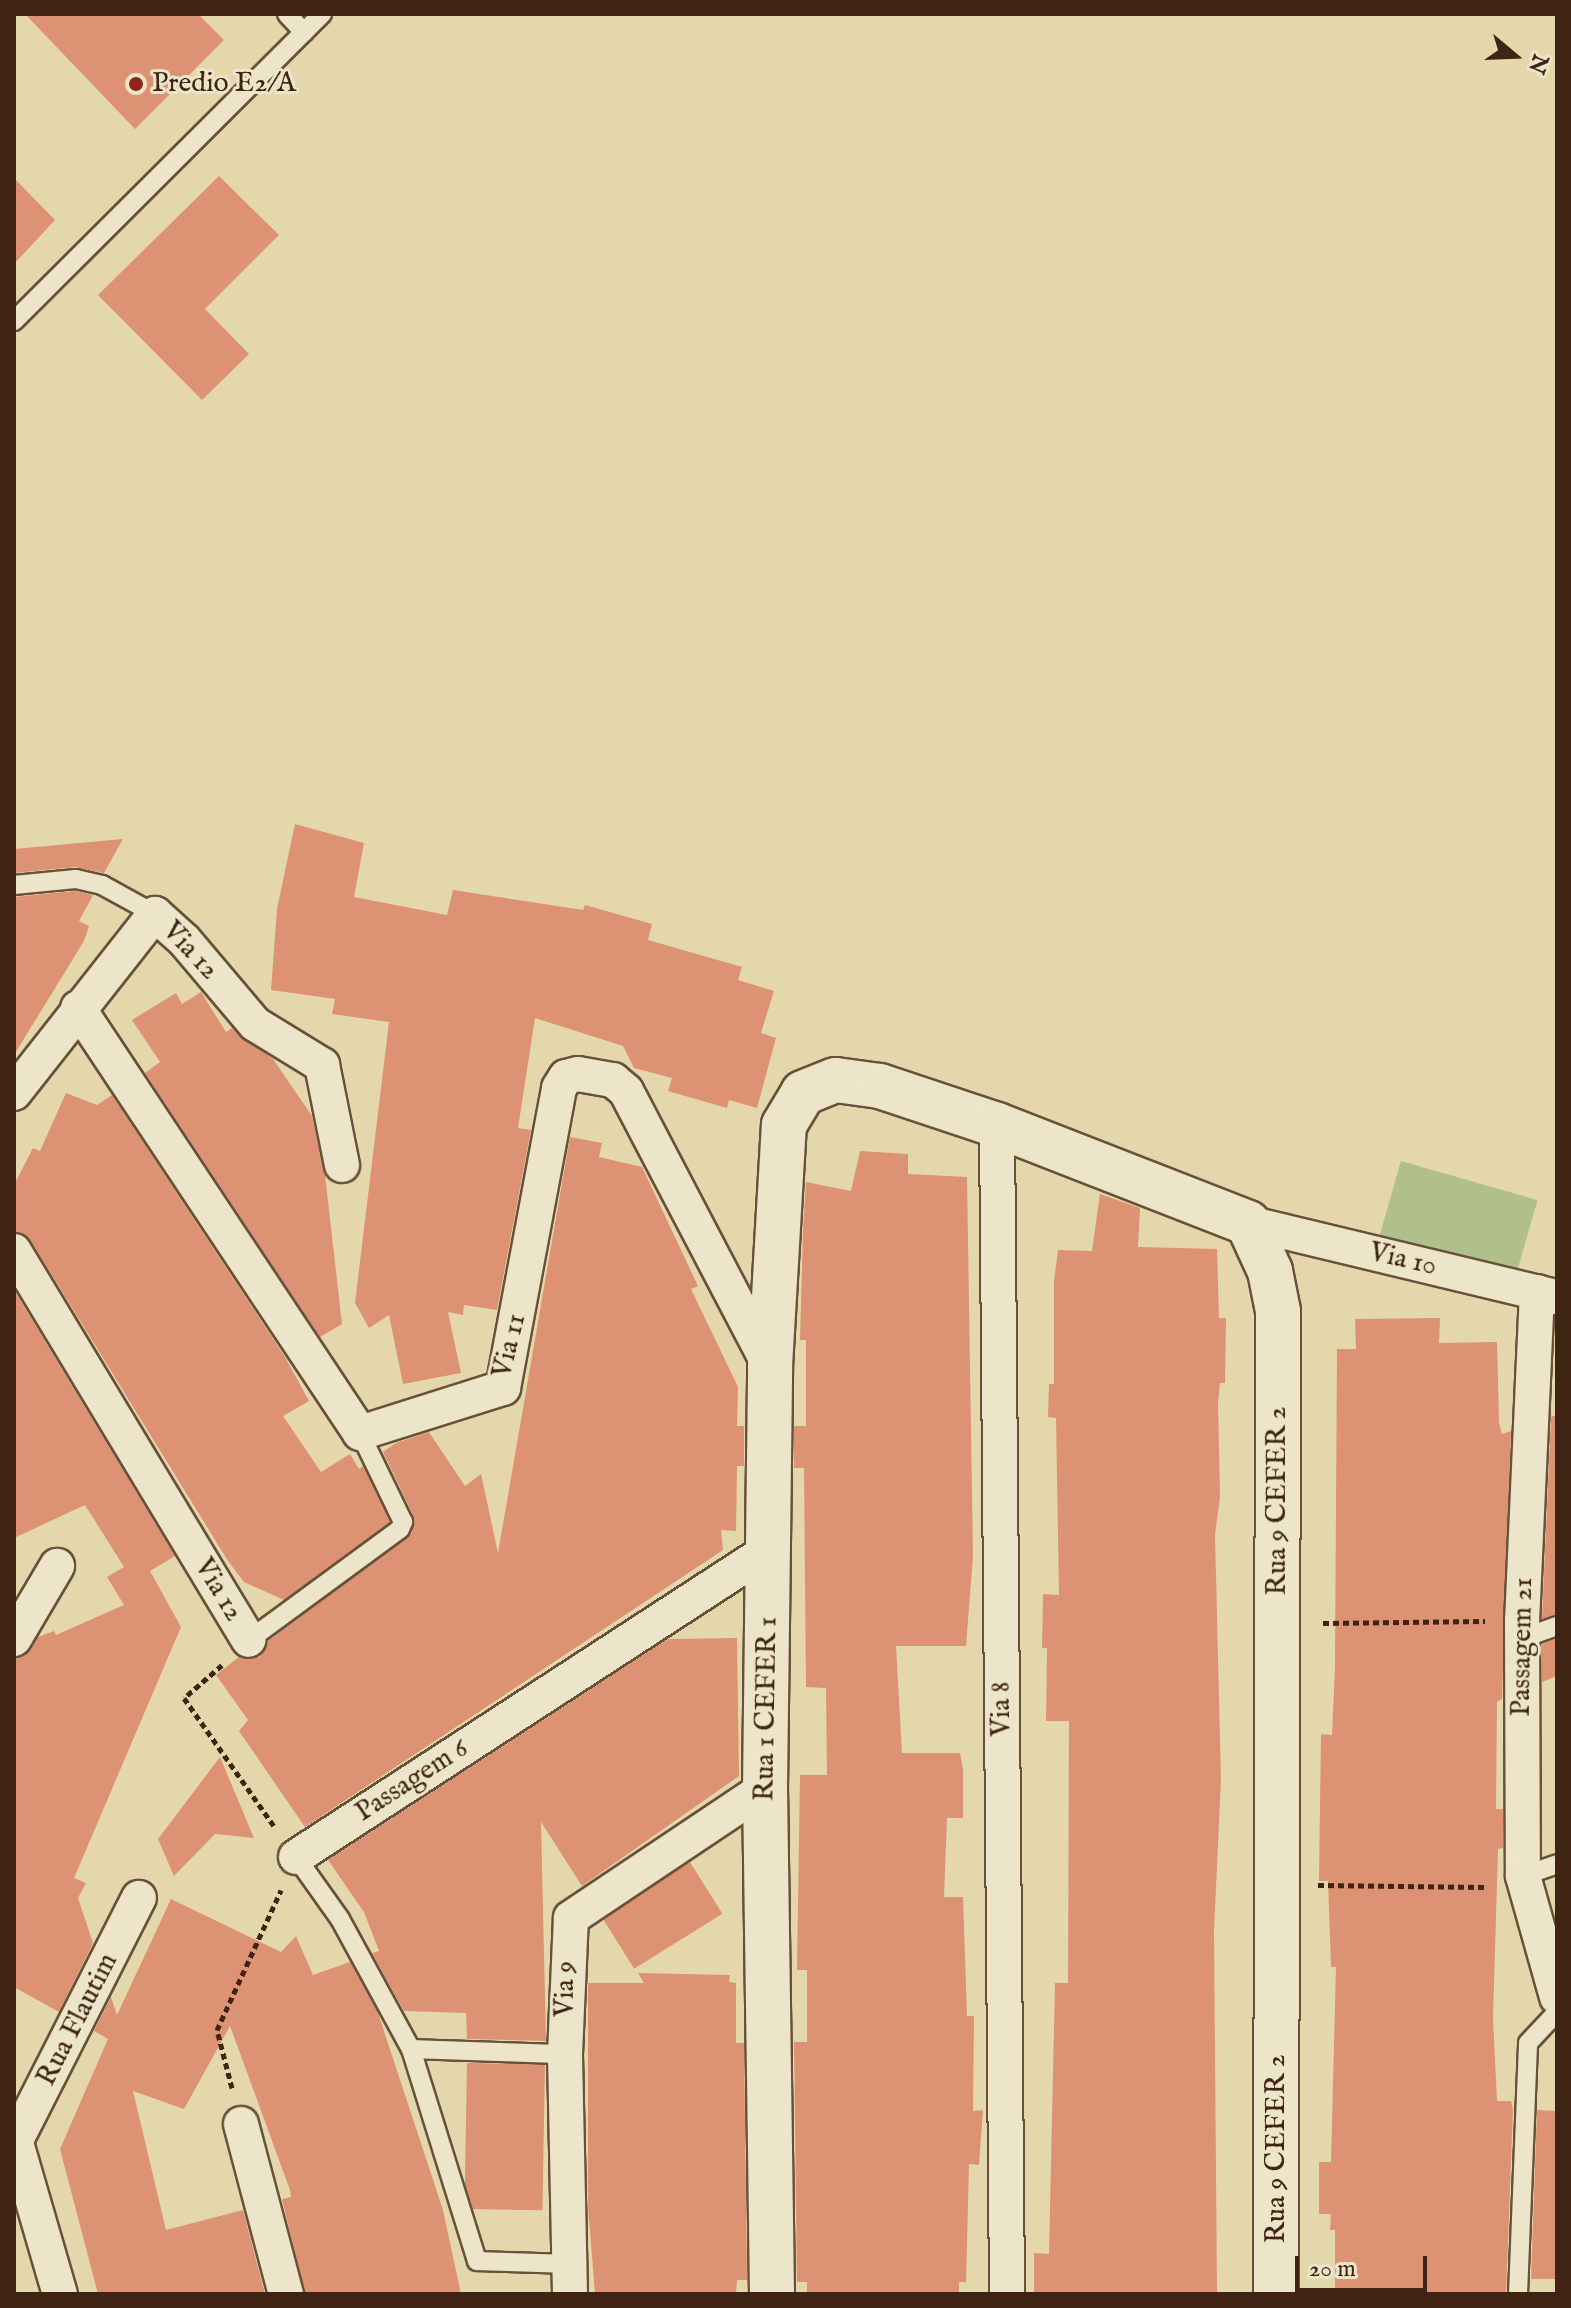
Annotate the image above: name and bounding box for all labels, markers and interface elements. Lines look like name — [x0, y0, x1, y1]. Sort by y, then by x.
north arrow — [1475, 16, 1555, 96]
text: N — [1521, 50, 1554, 77]
place label: Predio E2/A — [152, 67, 296, 101]
marker: Predio E2/A — [127, 75, 145, 93]
street label: Via 12 — [155, 915, 225, 987]
street label: Via 10 — [1366, 1236, 1440, 1284]
street label: Via 11 — [486, 1310, 534, 1382]
street label: Rua 9 CEFER 2 — [1261, 1406, 1295, 1596]
street label: Via 12 — [186, 1552, 250, 1628]
street label: Passagem 21 — [1505, 1577, 1541, 1717]
street label: Rua 1 CEFER 1 — [749, 1616, 785, 1802]
street label: Via 8 — [985, 1681, 1019, 1737]
street label: Passagem 6 — [349, 1732, 475, 1830]
street label: Rua Flautim — [30, 1948, 126, 2092]
street label: Via 9 — [549, 1961, 583, 2017]
street label: Rua 9 CEFER 2 — [1260, 2054, 1294, 2244]
scale bar — [1299, 2240, 1431, 2290]
text: 20 m — [1309, 2254, 1356, 2285]

